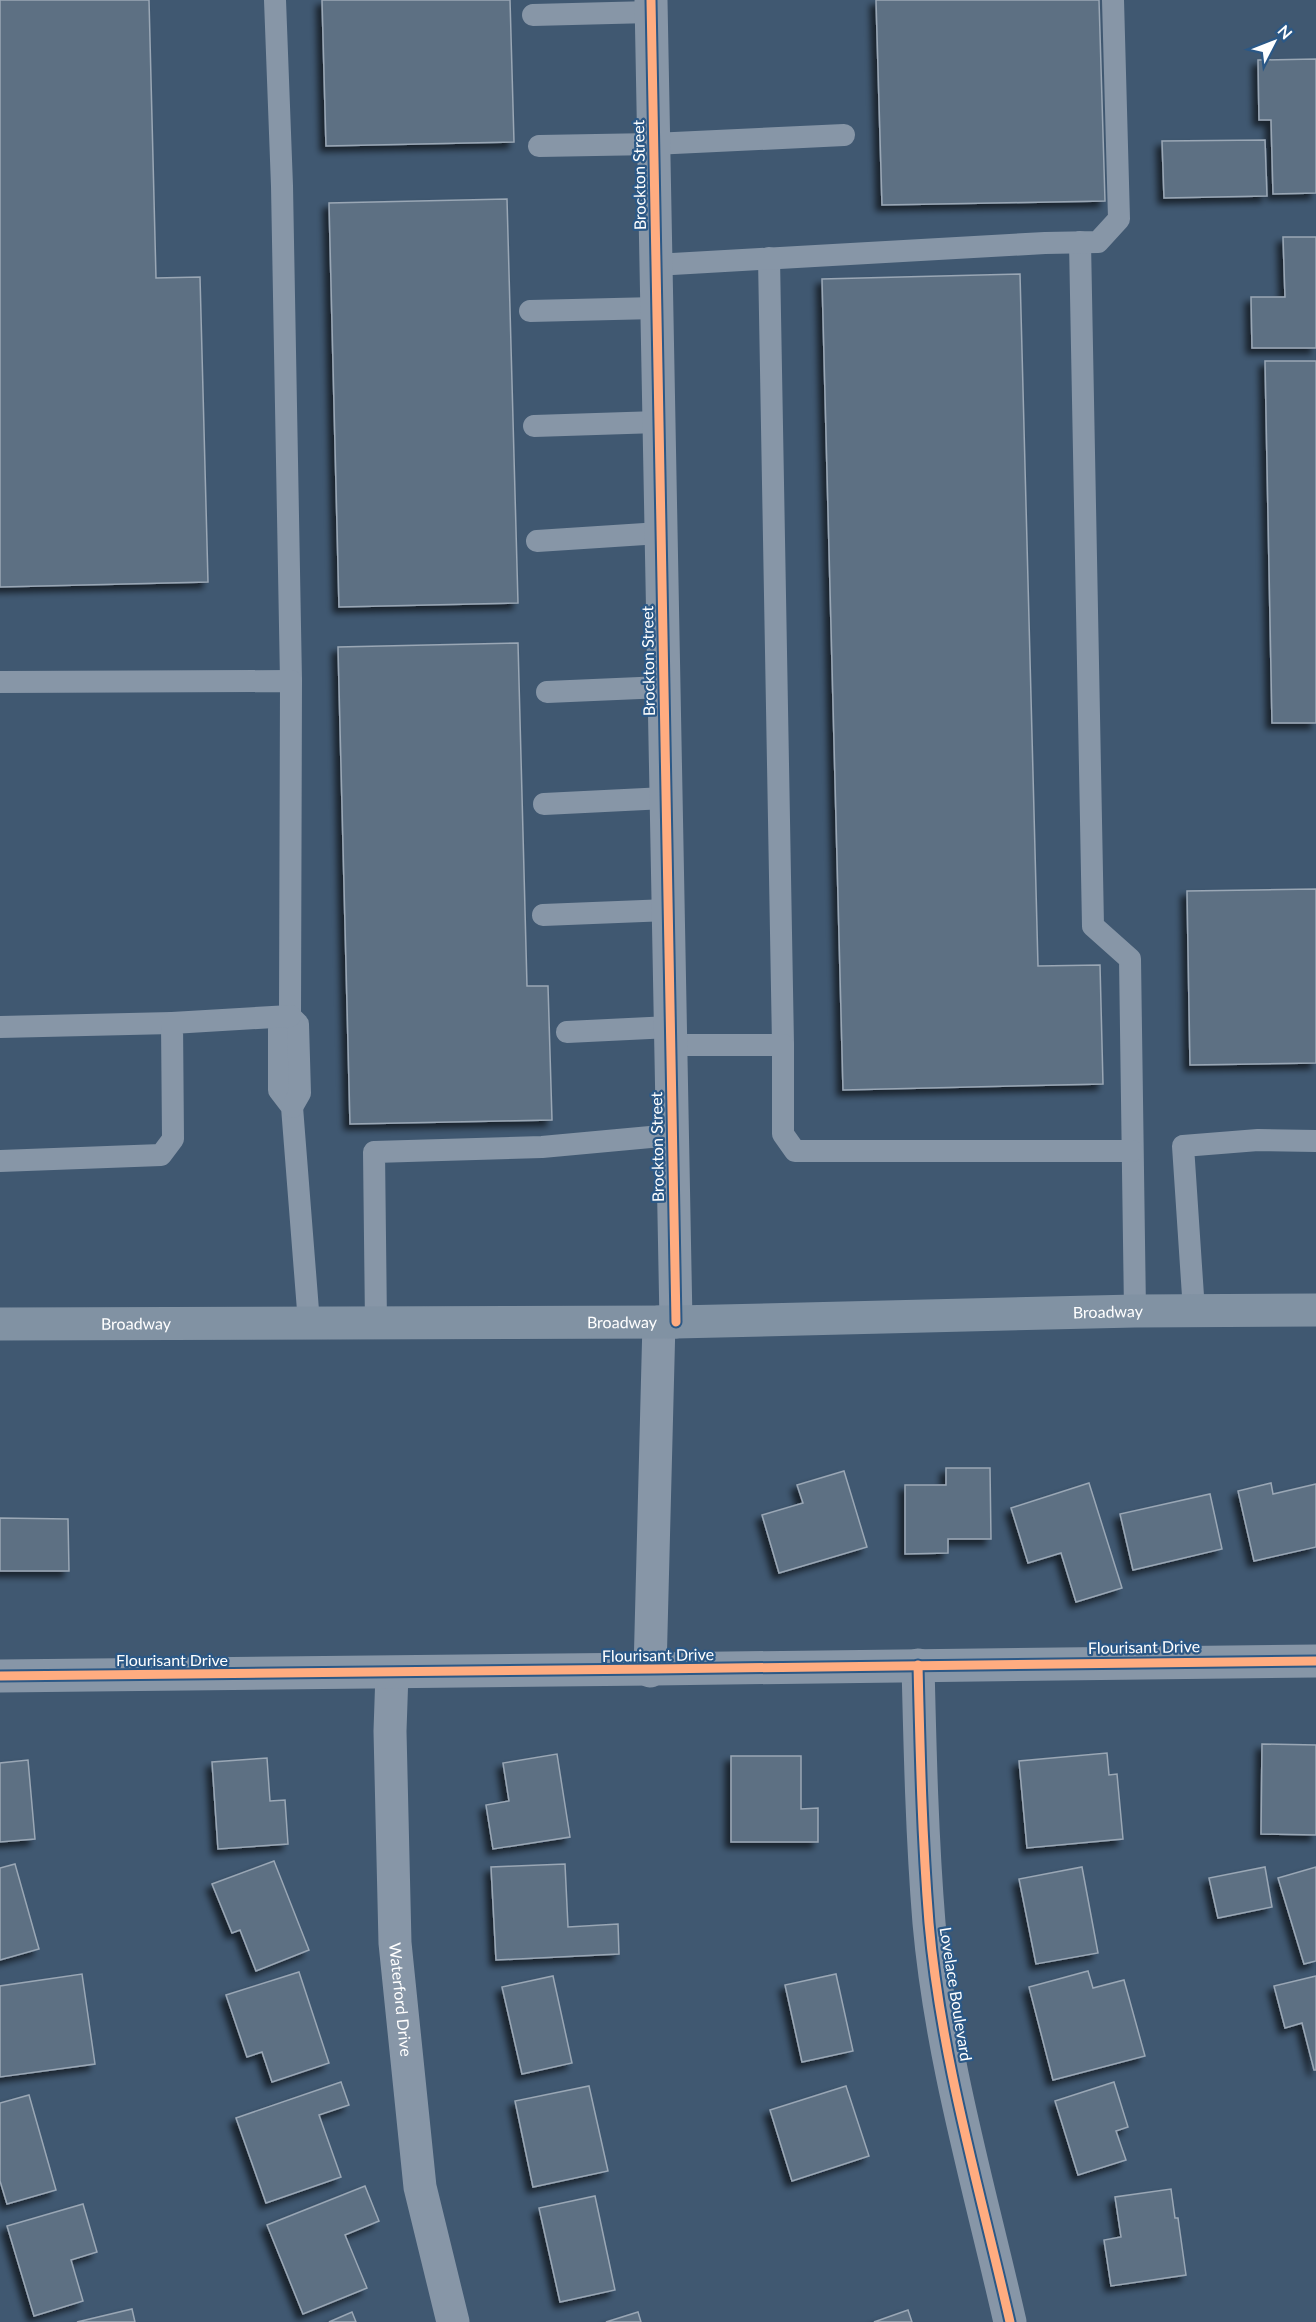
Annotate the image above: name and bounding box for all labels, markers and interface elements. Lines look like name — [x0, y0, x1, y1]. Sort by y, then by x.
north arrow — [1244, 12, 1304, 72]
text: N — [1274, 21, 1297, 43]
street label: Brockton Street — [628, 119, 649, 230]
street label: Brockton Street — [637, 605, 658, 716]
street label: Brockton Street — [646, 1091, 667, 1202]
street label: Broadway — [1073, 1301, 1144, 1321]
street label: Broadway — [587, 1312, 658, 1331]
street label: Broadway — [101, 1313, 172, 1333]
street label: Flourisant Drive — [1088, 1636, 1200, 1657]
street label: Flourisant Drive — [602, 1644, 714, 1665]
street label: Flourisant Drive — [116, 1650, 228, 1669]
street label: Lovelace Boulevard — [937, 1926, 976, 2062]
street label: Waterford Drive — [386, 1942, 417, 2058]

